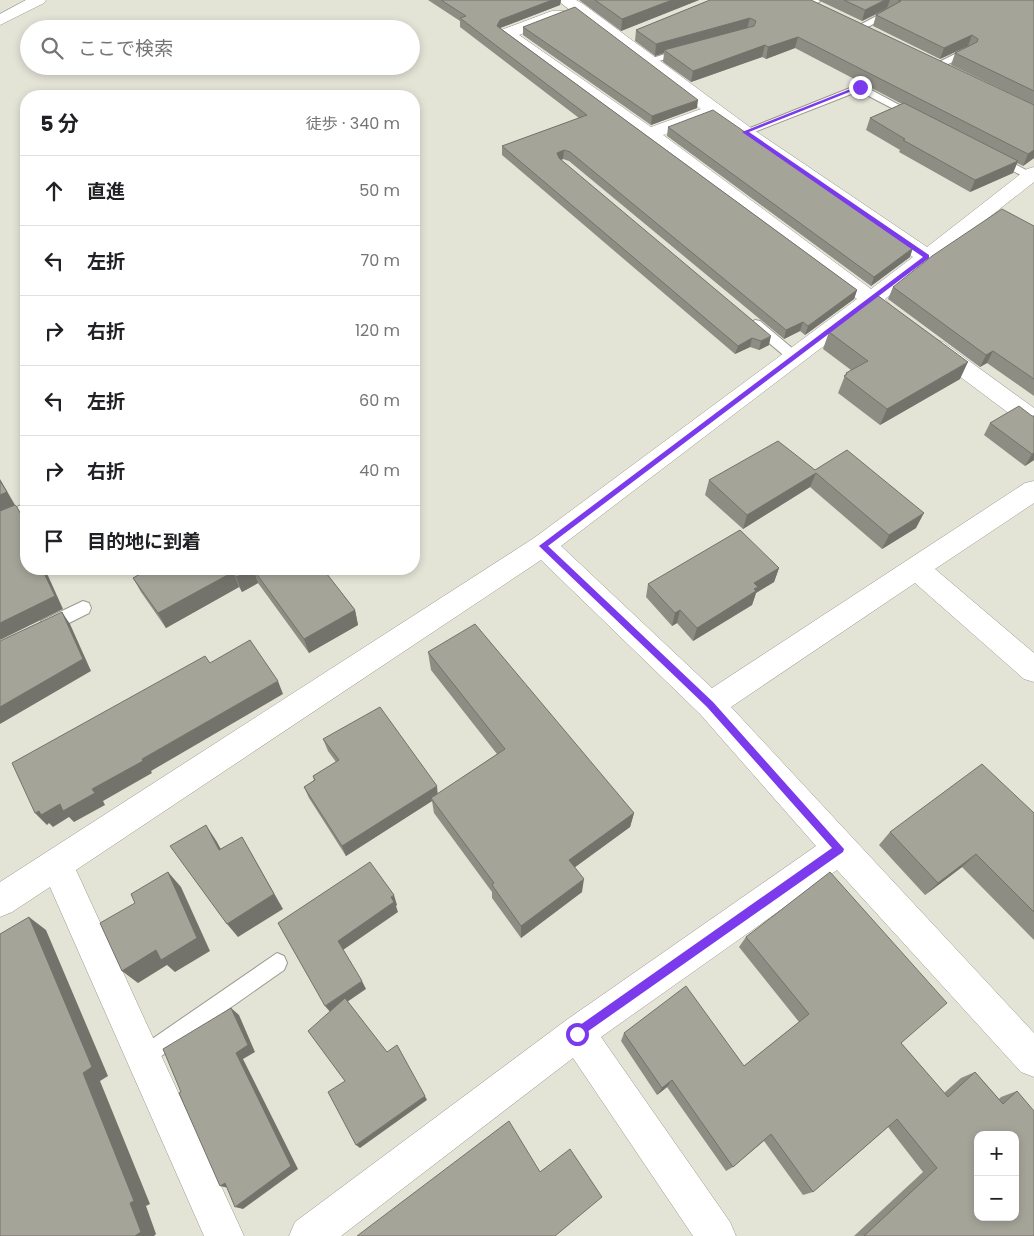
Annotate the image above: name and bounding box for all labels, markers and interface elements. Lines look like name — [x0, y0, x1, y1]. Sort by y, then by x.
search box — [20, 20, 420, 75]
icon: search — [38, 34, 66, 62]
text: ここで検索 — [78, 35, 173, 62]
route end — [849, 76, 872, 99]
text: 5 分 — [40, 109, 79, 138]
text: 徒歩 · 340 m — [306, 112, 400, 135]
icon: ahead — [40, 177, 68, 205]
text: 直進 — [87, 178, 125, 205]
text: 50 m — [359, 179, 400, 202]
icon: left — [40, 247, 68, 275]
text: 左折 — [87, 248, 125, 275]
text: 70 m — [360, 249, 400, 272]
icon: right — [40, 317, 68, 345]
text: 右折 — [87, 318, 125, 345]
text: 120 m — [355, 319, 400, 342]
icon: left — [40, 387, 68, 415]
text: 左折 — [87, 388, 125, 415]
text: 60 m — [359, 389, 400, 412]
icon: right — [40, 457, 68, 485]
text: 右折 — [87, 458, 125, 485]
text: 40 m — [359, 459, 400, 482]
icon: arrive — [40, 527, 68, 555]
text: 目的地に到着 — [87, 528, 201, 555]
route start — [566, 1023, 589, 1046]
map controls — [974, 1131, 1019, 1221]
button: + — [974, 1131, 1019, 1176]
button: − — [974, 1176, 1019, 1221]

